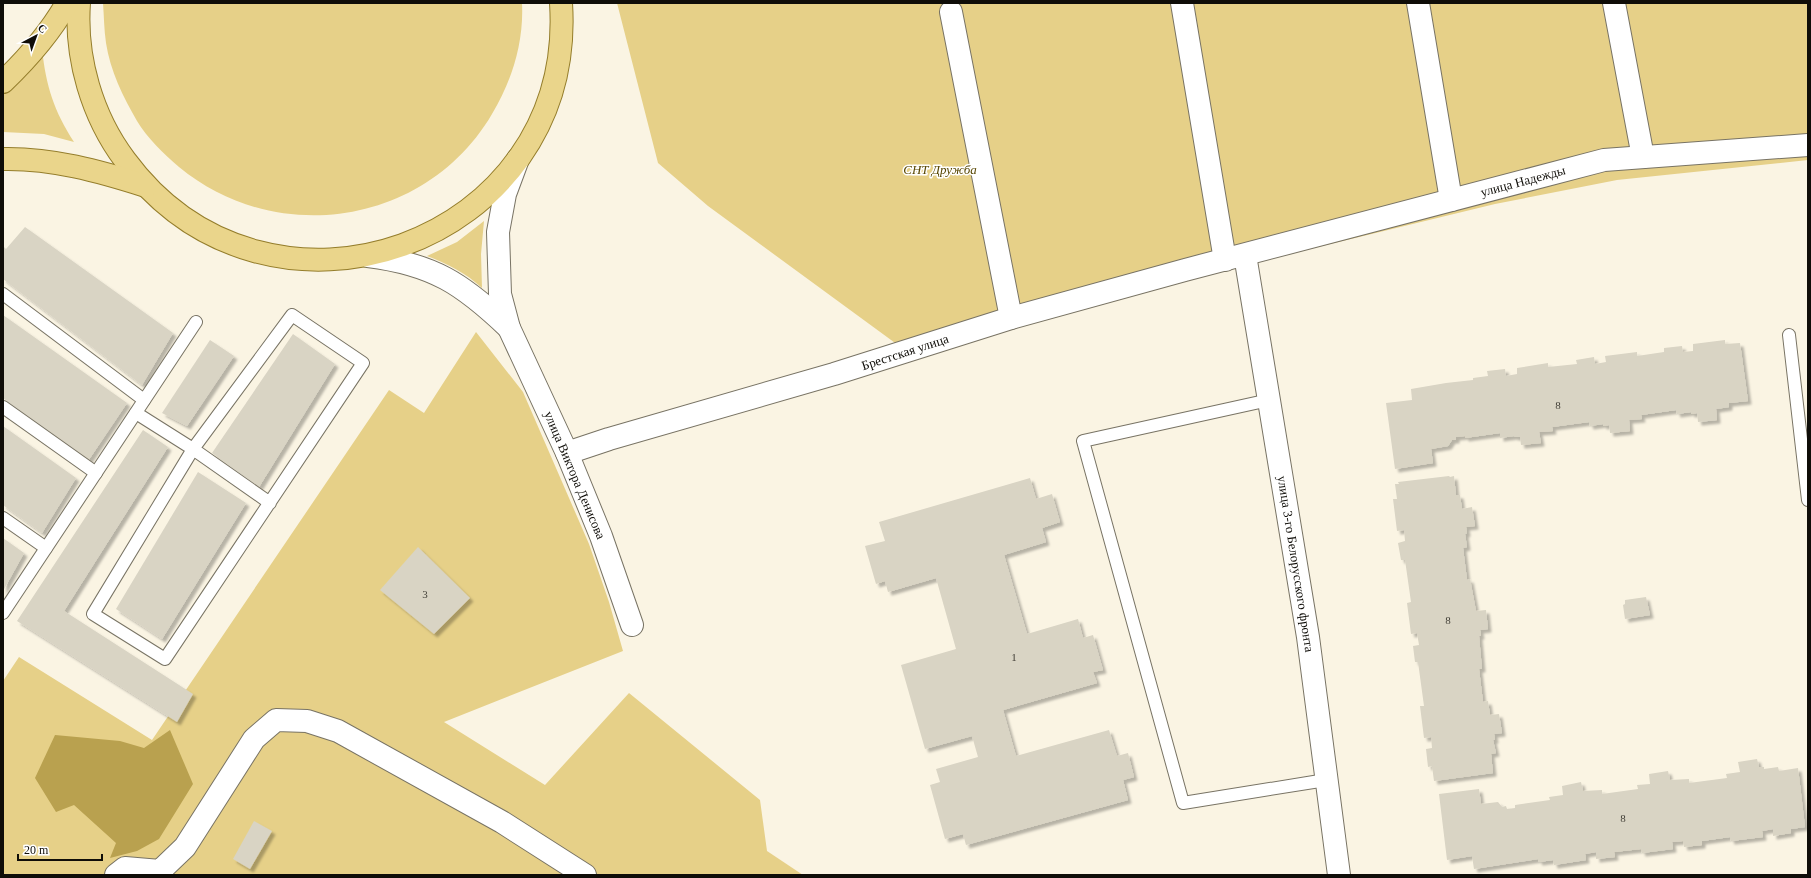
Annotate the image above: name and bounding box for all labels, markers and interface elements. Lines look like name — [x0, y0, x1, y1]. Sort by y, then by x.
north arrow — [16, 16, 56, 56]
text: С — [36, 21, 50, 36]
park label: СНТ Дружба — [903, 162, 977, 177]
street label: улица Надежды — [1479, 162, 1567, 200]
street label: Брестская улица — [860, 331, 951, 373]
house number: 8 — [1555, 399, 1561, 411]
street label: улица Виктора Денисова — [541, 409, 609, 541]
street label: улица 3-го Белорусского фронта — [1275, 475, 1317, 654]
house number: 3 — [422, 588, 428, 600]
house number: 8 — [1445, 614, 1451, 626]
house number: 1 — [1011, 651, 1017, 663]
house number: 8 — [1620, 812, 1626, 824]
scale bar — [18, 836, 102, 862]
text: 20 m — [24, 843, 49, 857]

